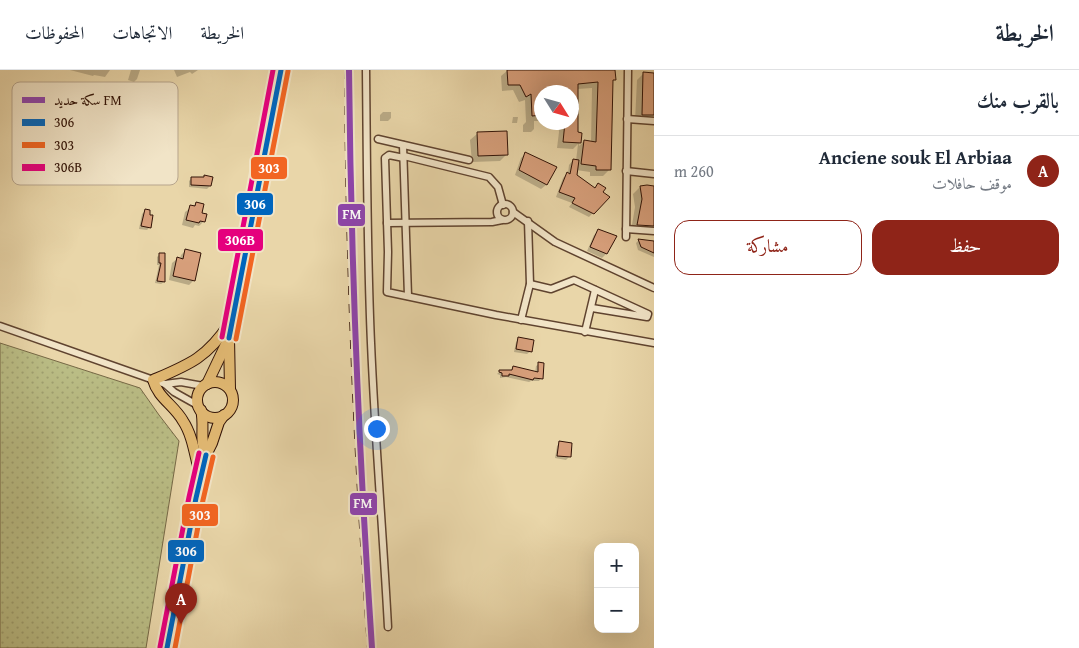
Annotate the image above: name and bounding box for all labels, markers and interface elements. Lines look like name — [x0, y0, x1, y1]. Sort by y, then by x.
text: الخريطة — [996, 15, 1054, 50]
text: المحفوظات — [25, 19, 84, 46]
text: الاتجاهات — [112, 19, 172, 46]
text: الخريطة — [200, 19, 244, 46]
legend — [12, 82, 178, 185]
north arrow — [534, 85, 579, 130]
text: بالقرب منك — [977, 85, 1059, 116]
text: سكة حديد FM — [54, 90, 122, 110]
text: 306 — [54, 112, 74, 132]
text: 303 — [54, 135, 74, 155]
text: Anciene souk El Arbiaa — [819, 143, 1012, 171]
line badge: 303 — [250, 156, 288, 180]
text: 306B — [54, 157, 82, 177]
text: 303 — [258, 158, 280, 178]
text: 260 m — [674, 159, 714, 183]
text: A — [1038, 159, 1048, 183]
text: موقف حافلات — [932, 171, 1012, 195]
line badge: 306 — [236, 192, 274, 216]
text: 306 — [244, 194, 266, 214]
line badge: FM — [337, 203, 366, 227]
text: FM — [342, 204, 362, 224]
button: مشاركة — [674, 220, 862, 275]
button: حفظ — [872, 220, 1059, 275]
line badge: 306B — [217, 228, 264, 252]
text: 306B — [225, 230, 255, 250]
your location — [364, 416, 390, 442]
line badge: FM — [349, 492, 378, 516]
text: FM — [353, 493, 373, 513]
line badge: 303 — [181, 503, 219, 527]
text: 303 — [189, 505, 211, 525]
line badge: 306 — [167, 539, 205, 563]
text: 306 — [175, 541, 197, 561]
map controls — [594, 543, 639, 633]
button: + — [594, 543, 639, 588]
pin: A — [165, 583, 197, 624]
button: − — [594, 588, 639, 633]

